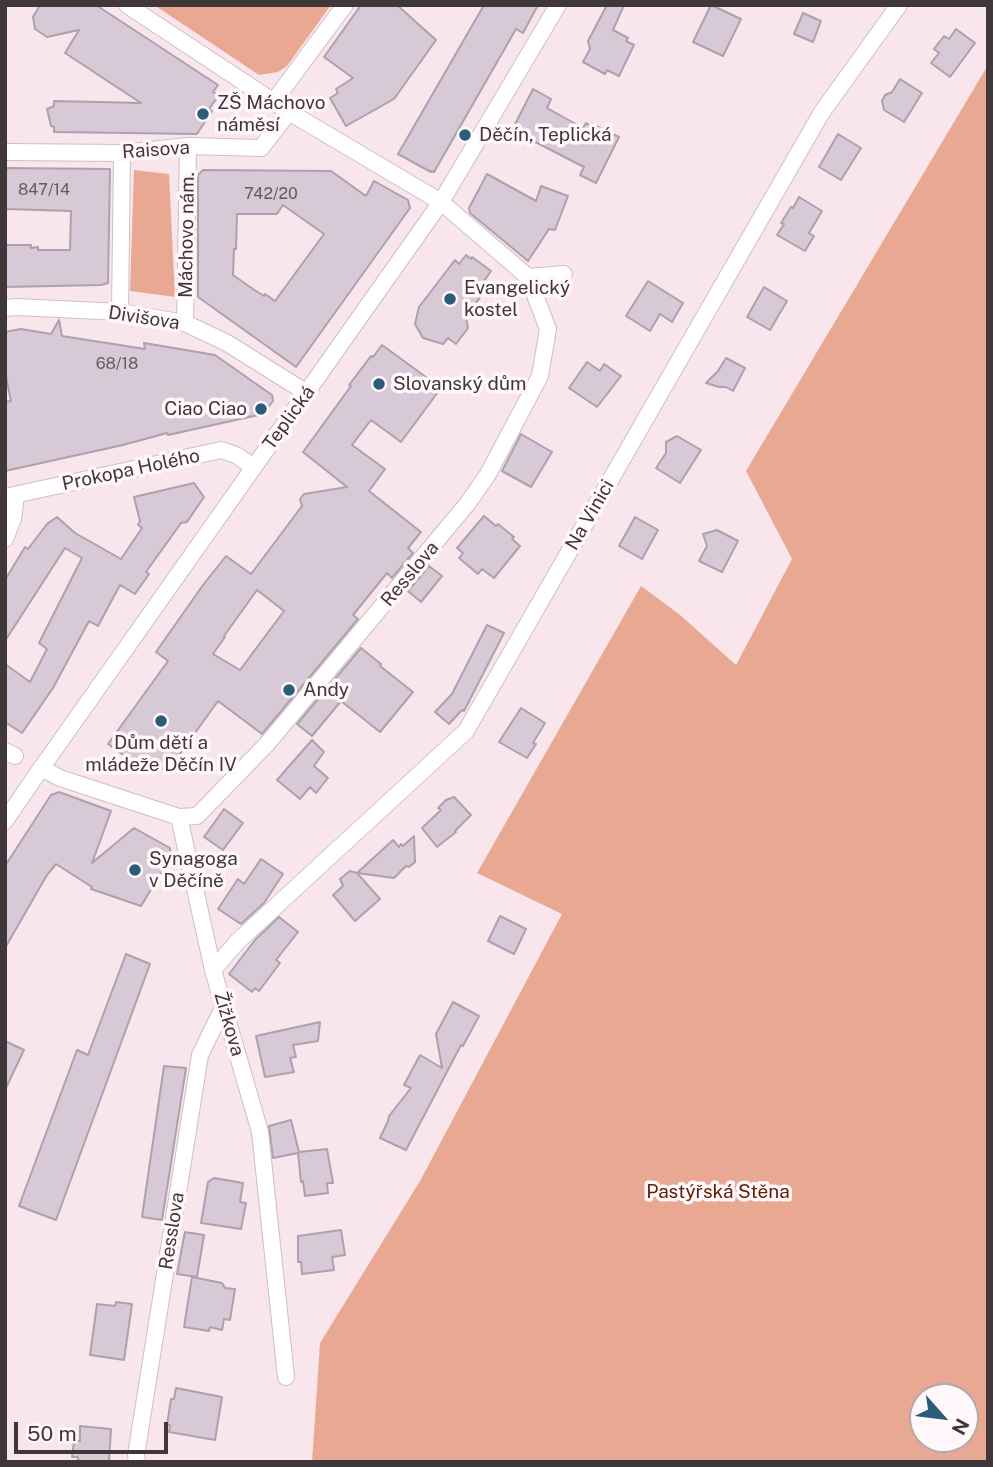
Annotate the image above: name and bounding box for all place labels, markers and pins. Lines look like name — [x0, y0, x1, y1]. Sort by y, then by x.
place label: ZŠ Máchovo náměsí — [217, 92, 325, 136]
marker: ZŠ Máchovo náměsí — [195, 106, 211, 122]
place label: Děčín, Teplická — [479, 124, 612, 146]
marker: Děčín, Teplická — [457, 127, 473, 143]
place label: Evangelický kostel — [464, 277, 570, 321]
marker: Evangelický kostel — [442, 291, 458, 307]
place label: Slovanský dům — [393, 373, 527, 395]
marker: Slovanský dům — [371, 376, 387, 392]
place label: Ciao Ciao — [164, 398, 247, 420]
marker: Ciao Ciao — [253, 401, 269, 417]
place label: Andy — [303, 679, 349, 701]
marker: Andy — [281, 682, 297, 698]
marker: Dům dětí a mládeže Děčín IV — [153, 713, 169, 729]
place label: Dům dětí a mládeže Děčín IV — [85, 732, 237, 776]
place label: Synagoga v Děčíně — [149, 848, 238, 892]
marker: Synagoga v Děčíně — [127, 862, 143, 878]

